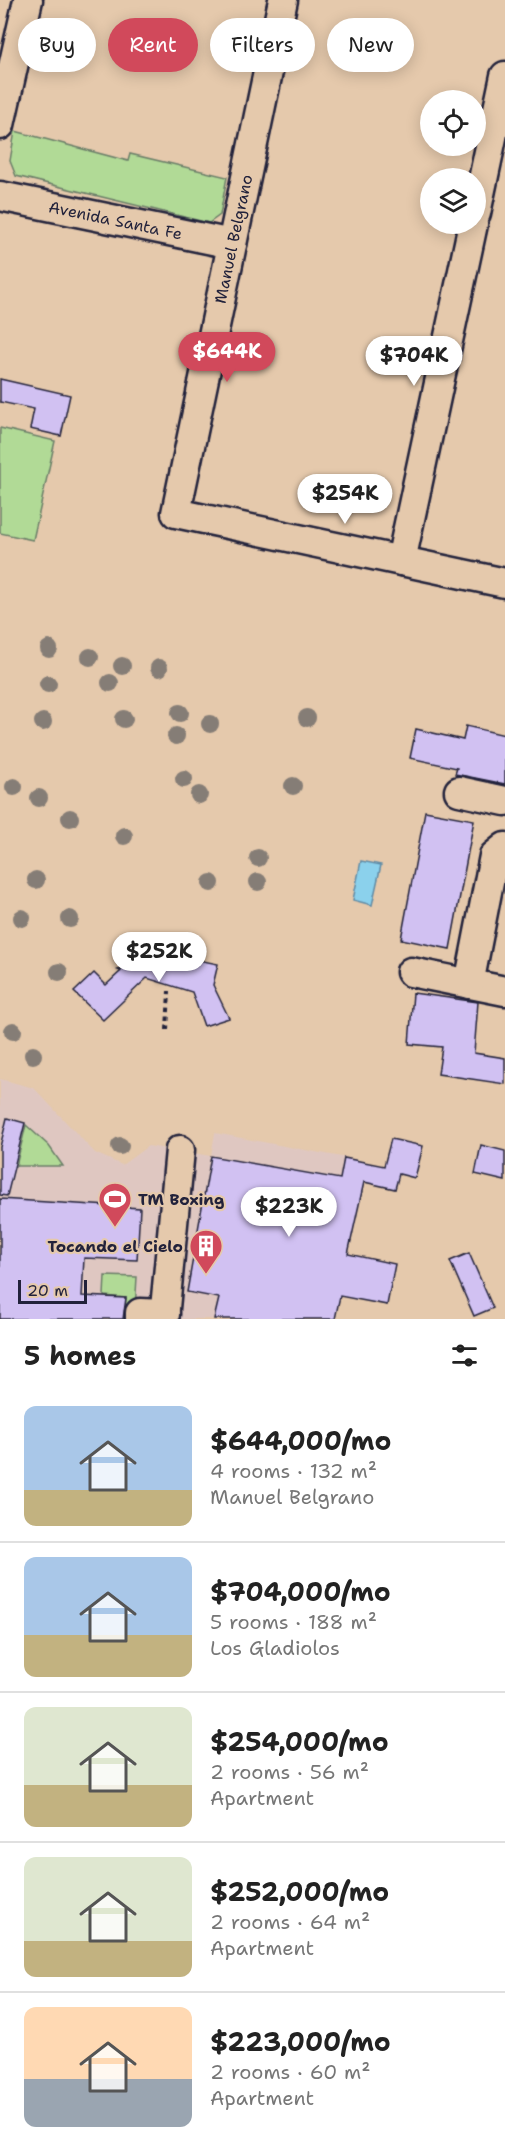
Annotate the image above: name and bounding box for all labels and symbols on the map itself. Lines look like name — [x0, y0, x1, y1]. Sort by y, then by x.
street label: Manuel Belgrano — [210, 173, 257, 306]
street label: Avenida Santa Fe — [47, 196, 184, 244]
pin: $644K — [185, 332, 269, 383]
pin: $704K — [372, 336, 456, 387]
pin: $254K — [303, 474, 387, 525]
pin: $252K — [117, 932, 201, 983]
sports icon: TM Boxing — [97, 1181, 133, 1228]
pin: $223K — [247, 1187, 331, 1238]
place label: TM Boxing — [138, 1189, 224, 1210]
building icon: Tocando el Cielo — [188, 1228, 224, 1275]
place label: Tocando el Cielo — [48, 1236, 183, 1257]
scale bar — [18, 1277, 87, 1304]

